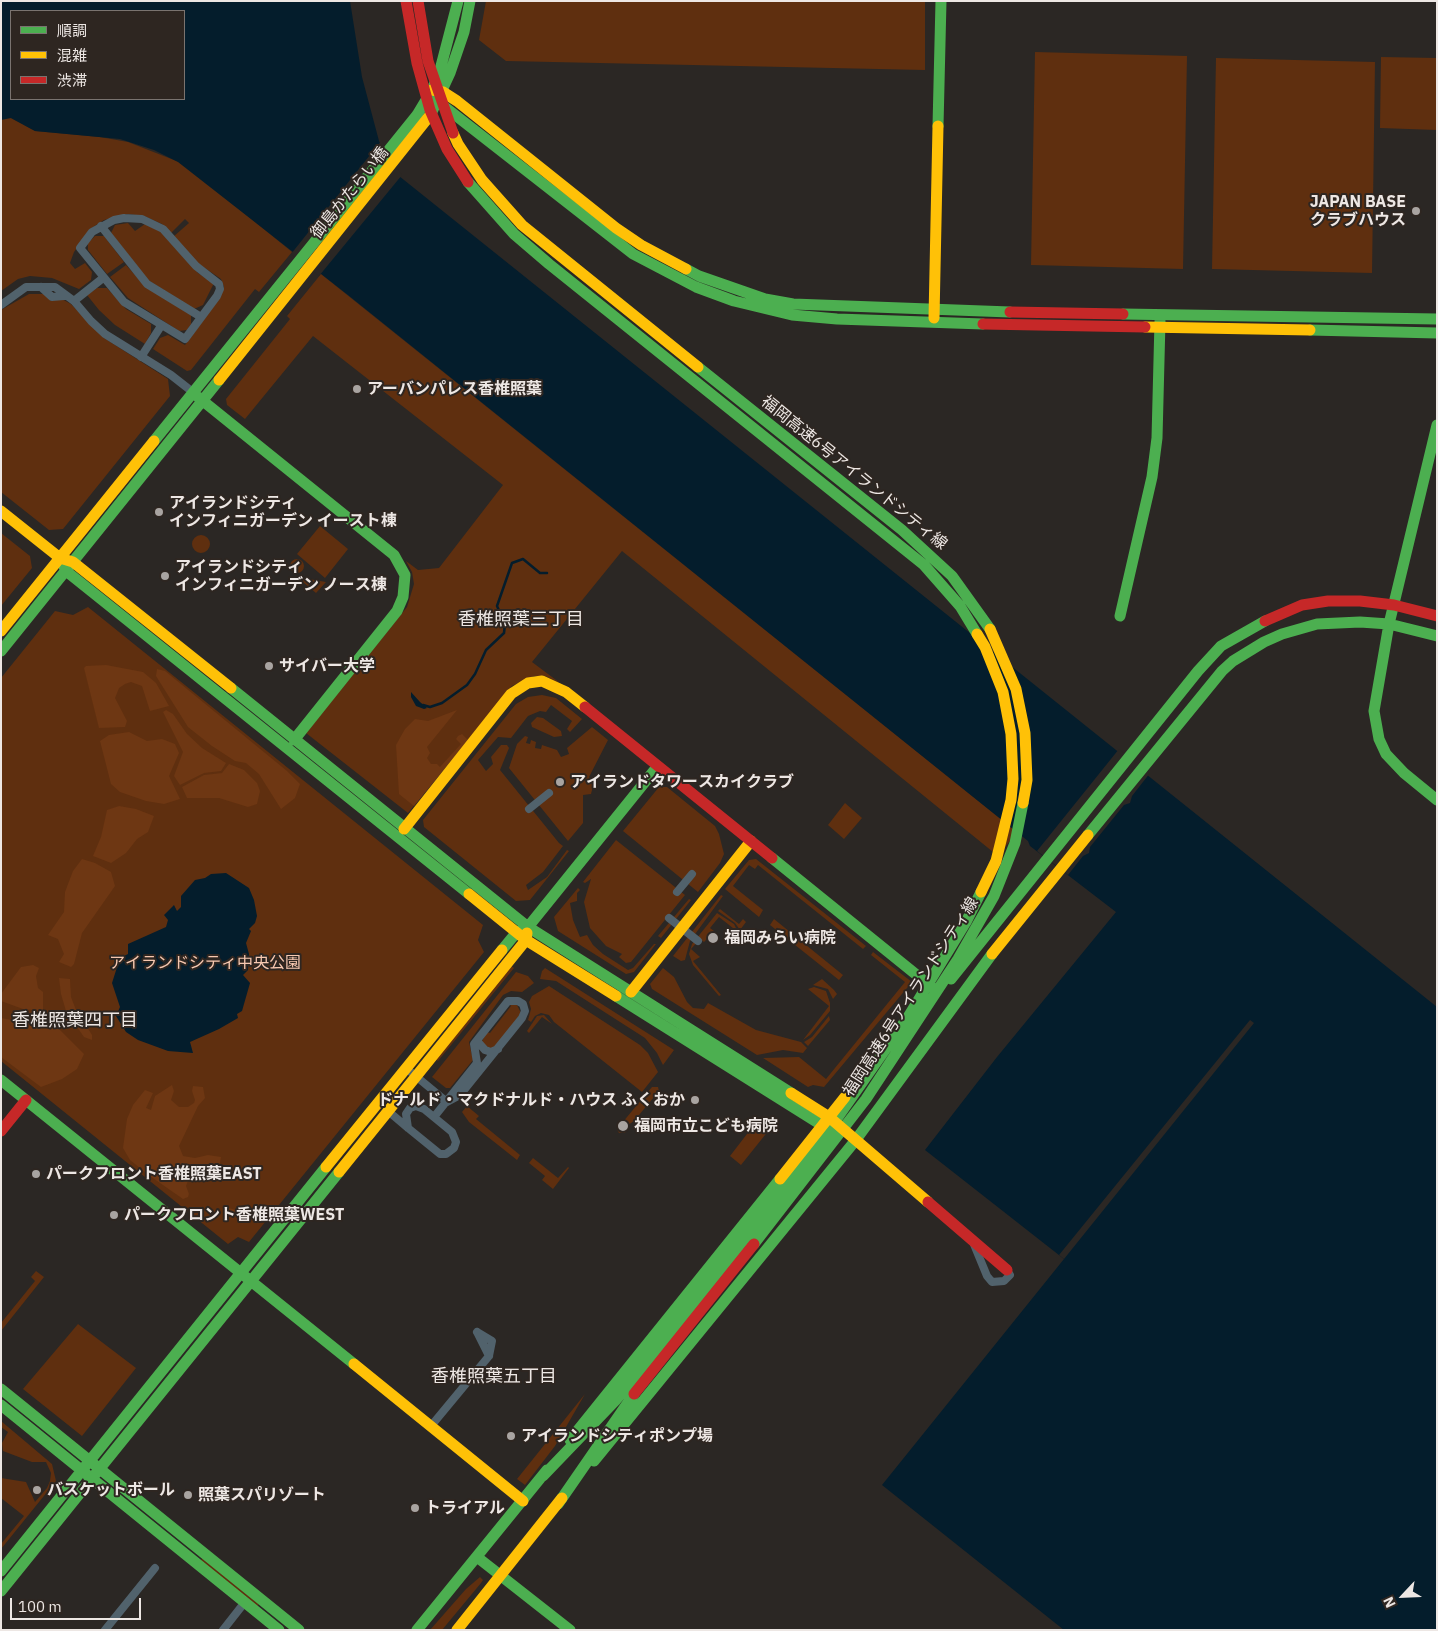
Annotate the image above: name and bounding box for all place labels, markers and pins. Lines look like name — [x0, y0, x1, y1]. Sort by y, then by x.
place label: JAPAN BASE クラブハウス — [1310, 192, 1406, 230]
marker: JAPAN BASE クラブハウス — [1410, 205, 1422, 217]
place label: アーバンパレス香椎照葉 — [367, 379, 542, 399]
marker: アーバンパレス香椎照葉 — [351, 383, 363, 395]
place label: アイランドシティ インフィニガーデン イースト棟 — [169, 493, 397, 531]
marker: アイランドシティ インフィニガーデン イースト棟 — [153, 506, 165, 518]
place label: アイランドシティ インフィニガーデン ノース棟 — [175, 557, 387, 595]
marker: アイランドシティ インフィニガーデン ノース棟 — [159, 570, 171, 582]
place label: サイバー大学 — [279, 656, 375, 676]
marker: サイバー大学 — [263, 660, 275, 672]
place label: アイランドタワースカイクラブ — [570, 772, 794, 792]
marker: アイランドタワースカイクラブ — [554, 776, 566, 788]
place label: 福岡みらい病院 — [724, 928, 836, 948]
marker: 福岡みらい病院 — [706, 931, 720, 945]
place label: ドナルド・マクドナルド・ハウス ふくおか — [377, 1090, 685, 1110]
marker: ドナルド・マクドナルド・ハウス ふくおか — [689, 1094, 701, 1106]
place label: 福岡市立こども病院 — [634, 1116, 778, 1136]
marker: 福岡市立こども病院 — [616, 1119, 630, 1133]
place label: パークフロント香椎照葉EAST — [46, 1164, 262, 1184]
marker: パークフロント香椎照葉EAST — [30, 1168, 42, 1180]
place label: パークフロント香椎照葉WEST — [124, 1205, 344, 1225]
marker: パークフロント香椎照葉WEST — [108, 1209, 120, 1221]
place label: アイランドシティポンプ場 — [521, 1426, 713, 1446]
marker: アイランドシティポンプ場 — [505, 1430, 517, 1442]
place label: バスケットボール — [47, 1480, 175, 1500]
marker: バスケットボール — [31, 1484, 43, 1496]
place label: 照葉スパリゾート — [198, 1485, 326, 1505]
marker: 照葉スパリゾート — [182, 1489, 194, 1501]
place label: トライアル — [425, 1498, 505, 1518]
marker: トライアル — [409, 1502, 421, 1514]

